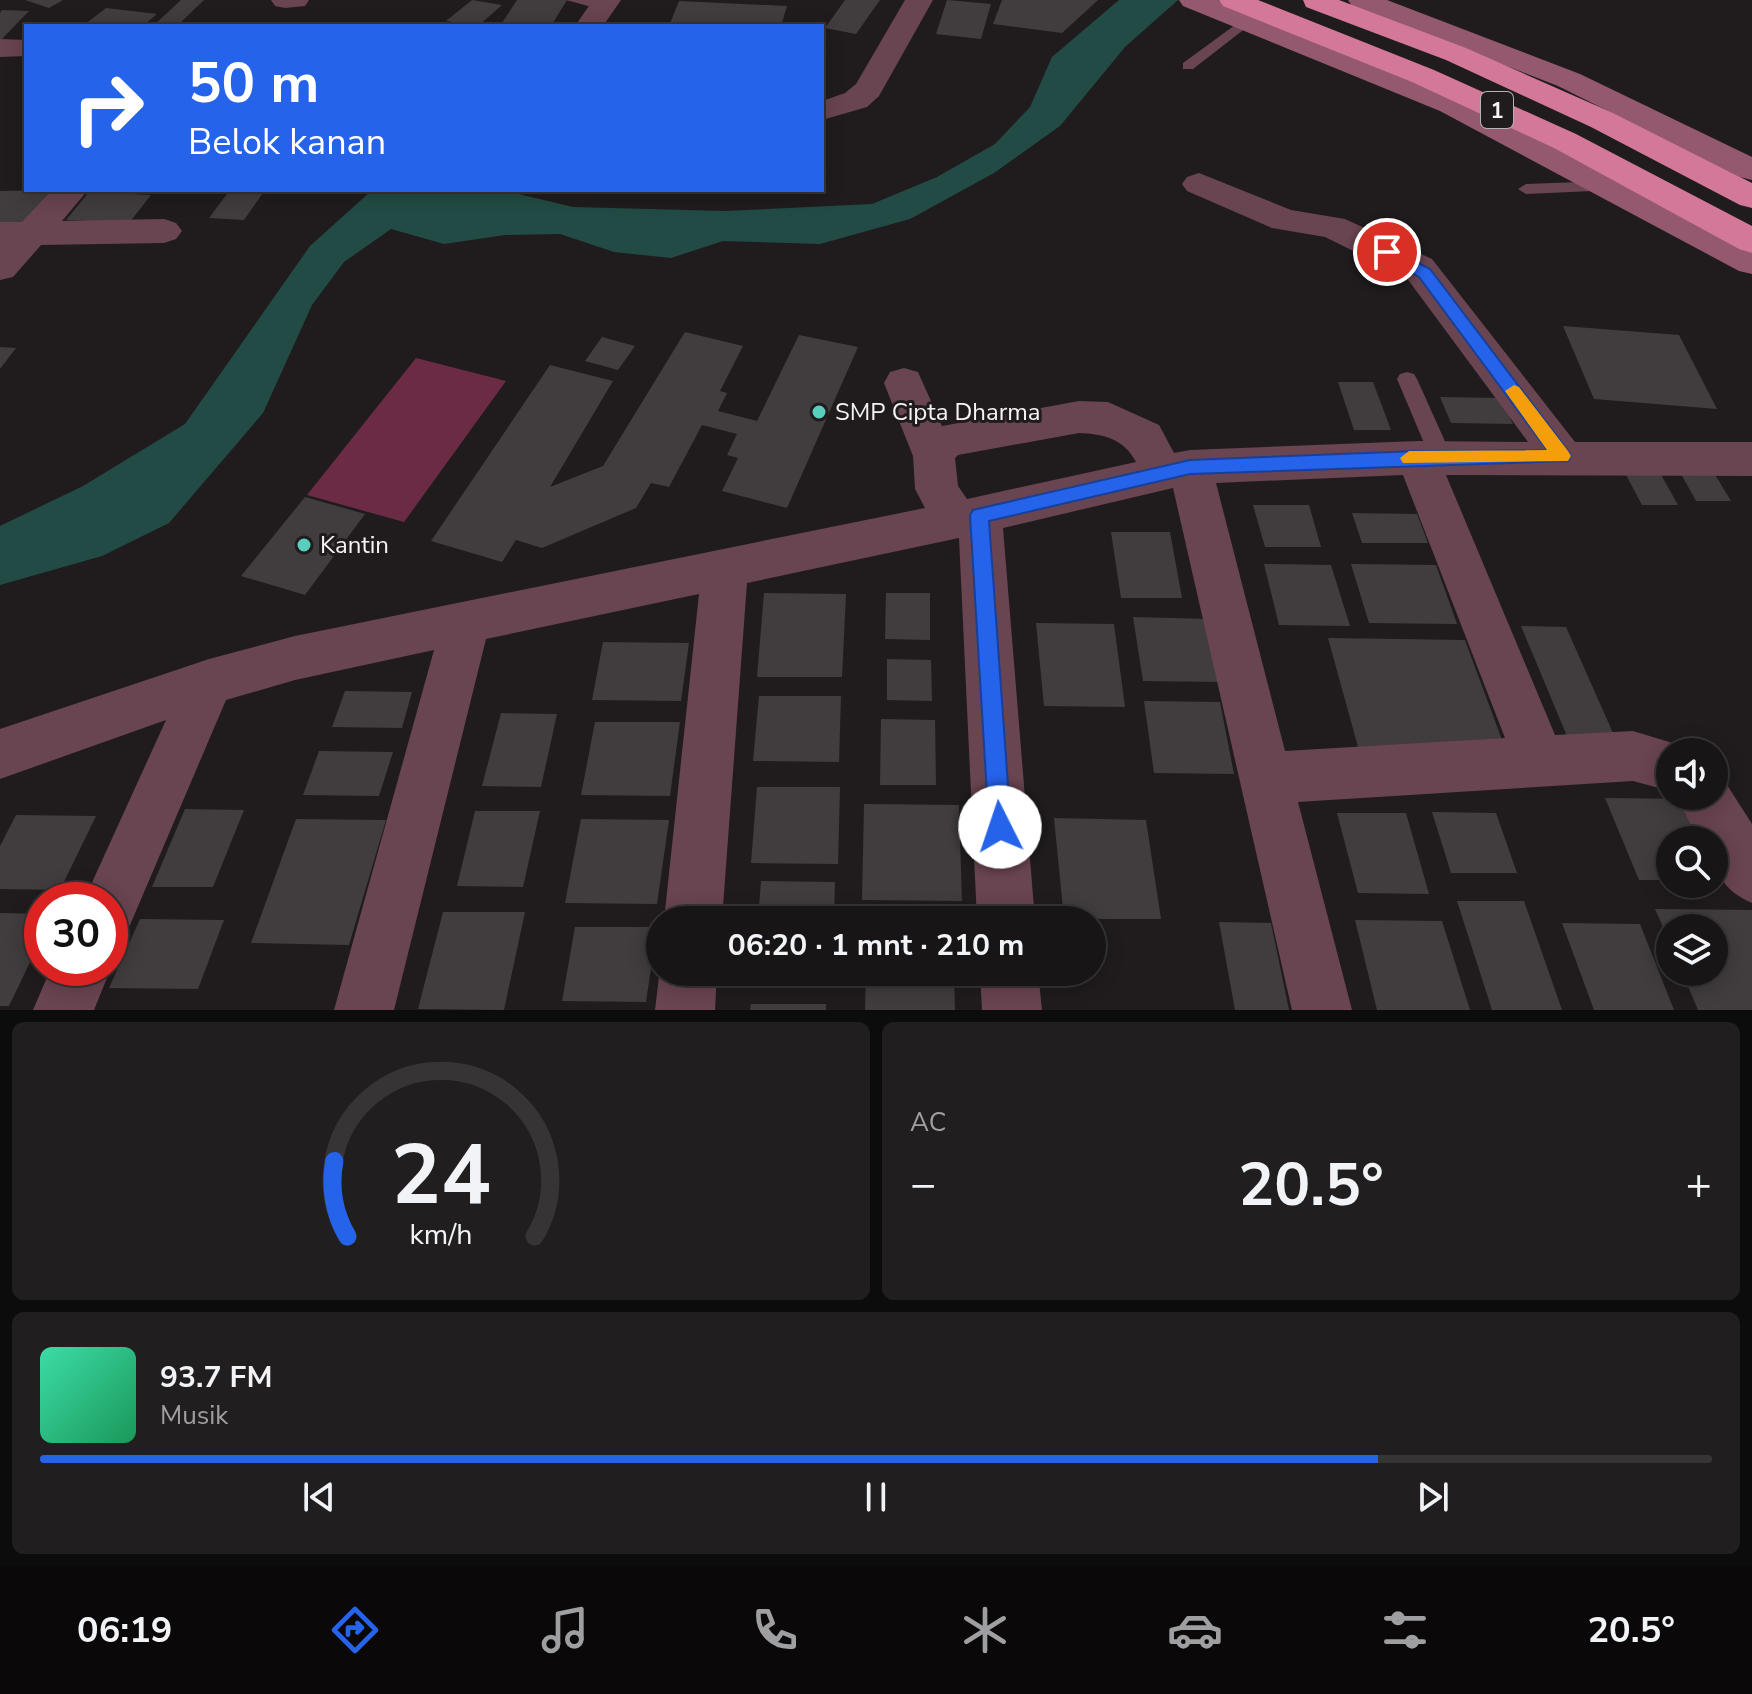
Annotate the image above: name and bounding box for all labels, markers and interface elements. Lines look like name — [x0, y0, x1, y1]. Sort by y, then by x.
text: 50 m — [188, 45, 319, 122]
icon: right — [56, 56, 160, 160]
road number: 1 — [1481, 92, 1513, 128]
text: Belok kanan — [188, 118, 386, 167]
pin — [1353, 218, 1421, 286]
icon: arrive — [1365, 230, 1409, 274]
place label: SMP Cipta Dharma — [835, 396, 1041, 428]
marker: SMP Cipta Dharma — [810, 403, 828, 421]
place label: Kantin — [320, 529, 389, 561]
marker: Kantin — [295, 536, 313, 554]
map controls — [1656, 738, 1728, 986]
button: sound — [1656, 738, 1728, 810]
position arrow — [958, 785, 1042, 869]
button: search — [1656, 826, 1728, 898]
speed limit sign: 30 — [24, 882, 128, 986]
button: layers — [1656, 914, 1728, 986]
text: 06:20 · 1 mnt · 210 m — [728, 925, 1024, 966]
text: AC — [910, 1105, 946, 1140]
text: 24 — [391, 1119, 491, 1232]
text: 20.5° — [1238, 1144, 1384, 1226]
text: − — [910, 1155, 936, 1215]
text: + — [1686, 1155, 1712, 1215]
text: km/h — [410, 1215, 472, 1254]
text: 93.7 FM — [160, 1357, 272, 1398]
text: Musik — [160, 1398, 228, 1433]
icon: previous — [297, 1475, 341, 1519]
icon: pause — [854, 1475, 898, 1519]
icon: next — [1411, 1475, 1455, 1519]
icon: directions — [327, 1602, 383, 1658]
icon: music — [537, 1602, 593, 1658]
icon: phone — [747, 1602, 803, 1658]
icon: climate — [957, 1602, 1013, 1658]
icon: car — [1167, 1602, 1223, 1658]
icon: filters — [1377, 1602, 1433, 1658]
text: 06:19 — [77, 1606, 172, 1655]
text: 20.5° — [1588, 1606, 1675, 1655]

